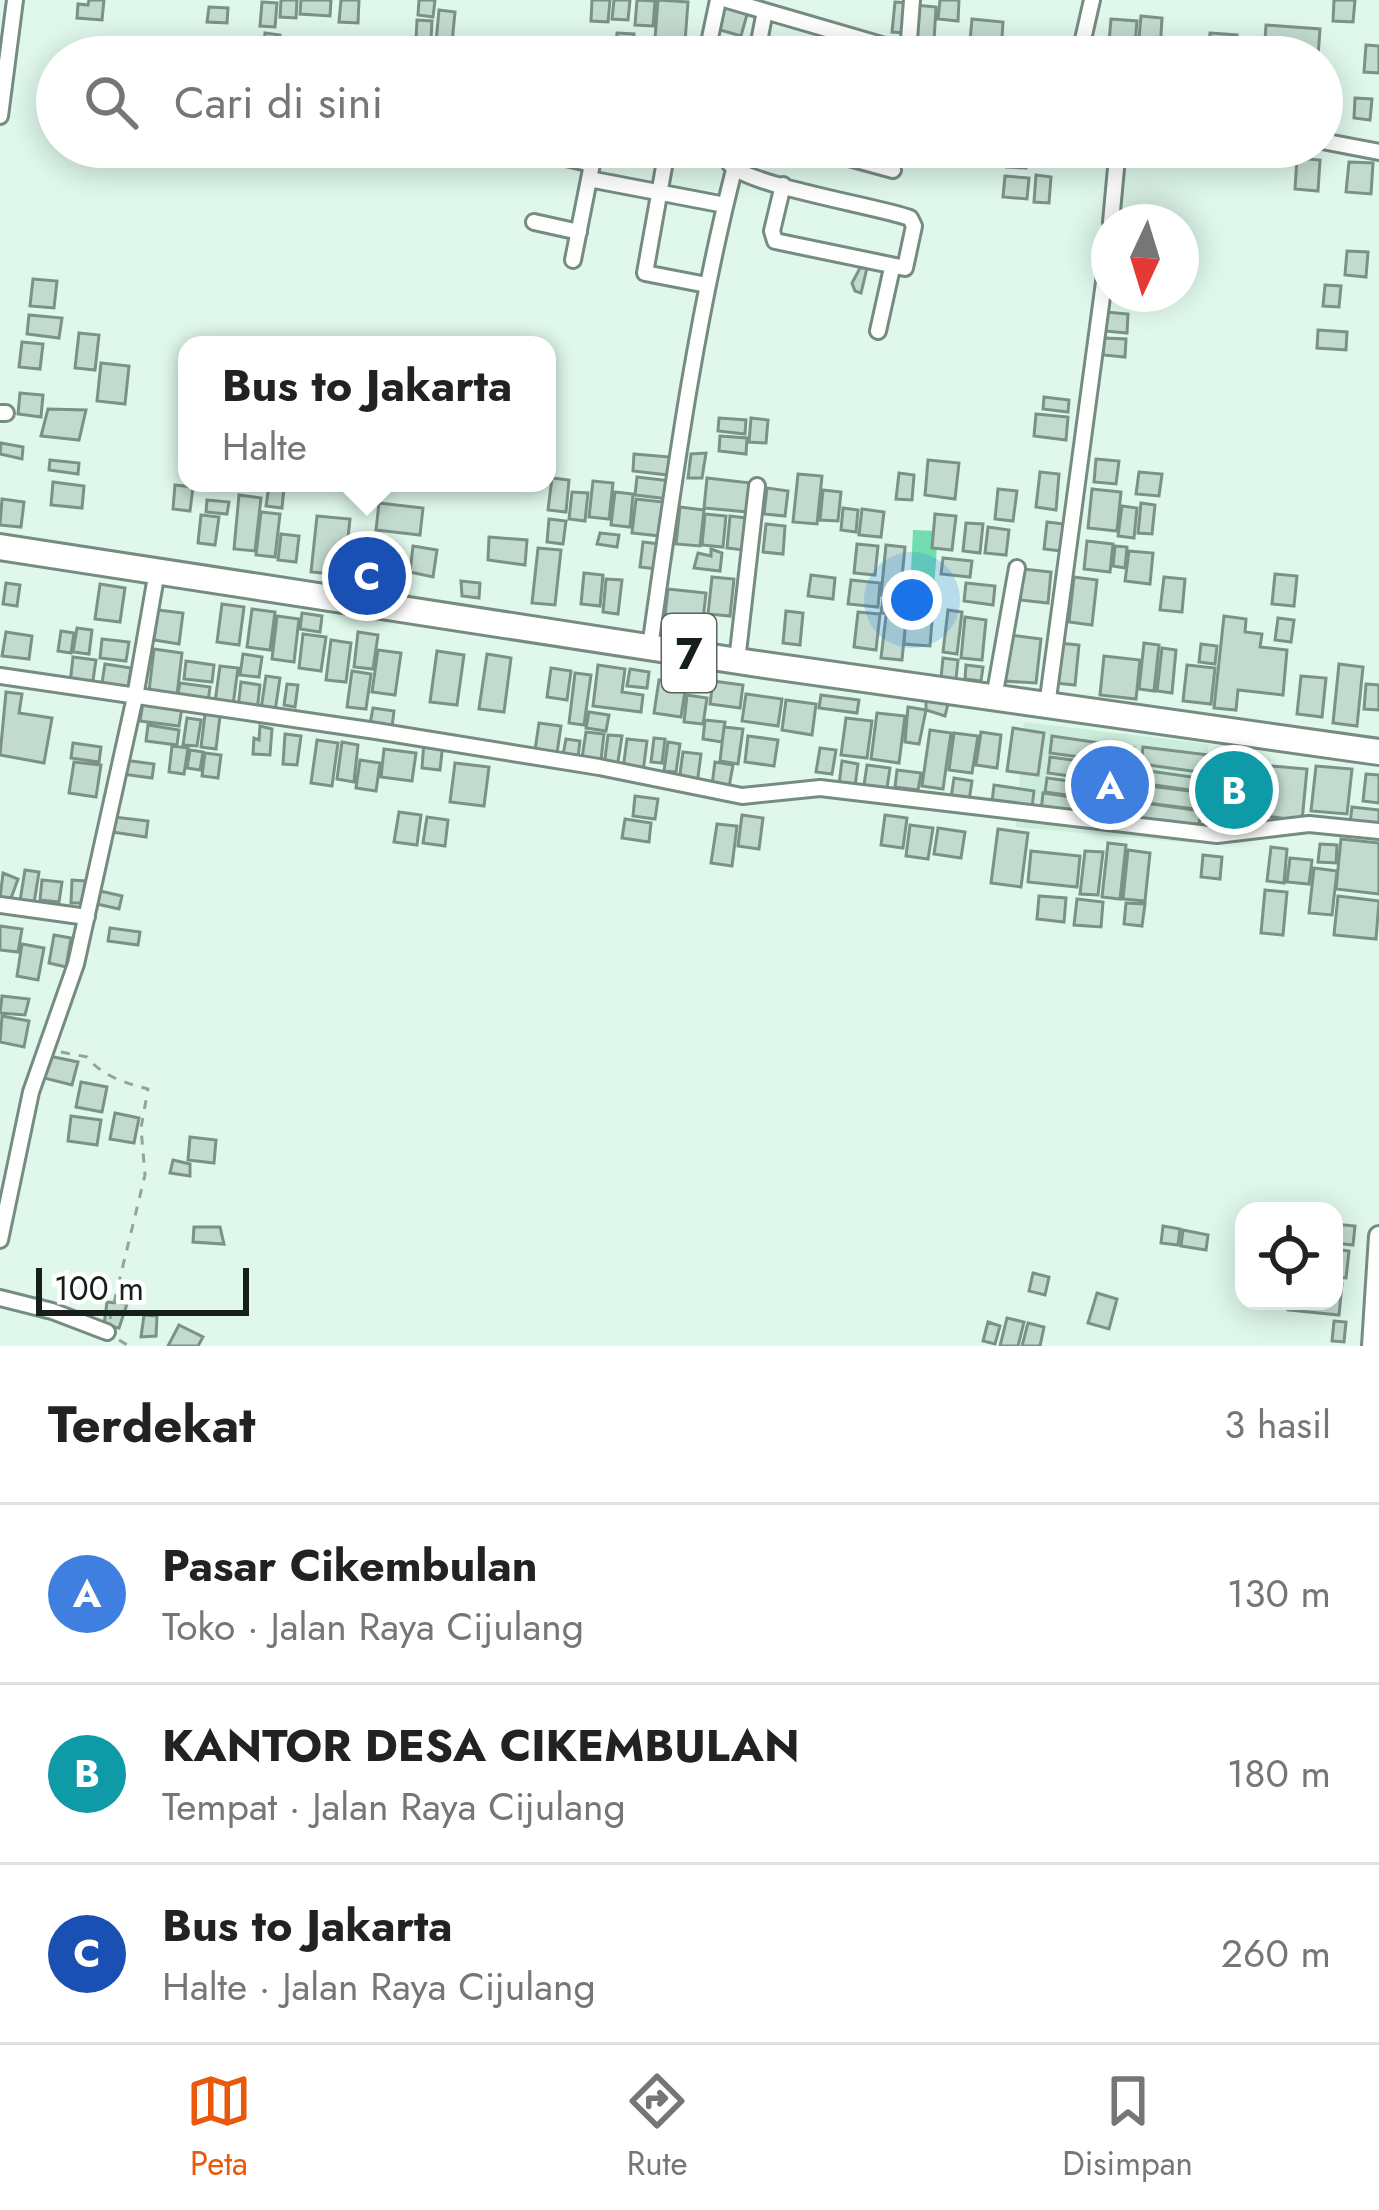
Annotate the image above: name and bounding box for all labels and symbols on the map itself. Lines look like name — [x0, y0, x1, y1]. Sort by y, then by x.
north arrow — [1091, 204, 1199, 312]
pin: C — [328, 531, 406, 621]
your location — [882, 570, 942, 630]
road number: 7 — [662, 614, 716, 692]
pin: A — [1071, 740, 1149, 830]
pin: B — [1195, 745, 1273, 835]
scale bar — [36, 1262, 249, 1315]

